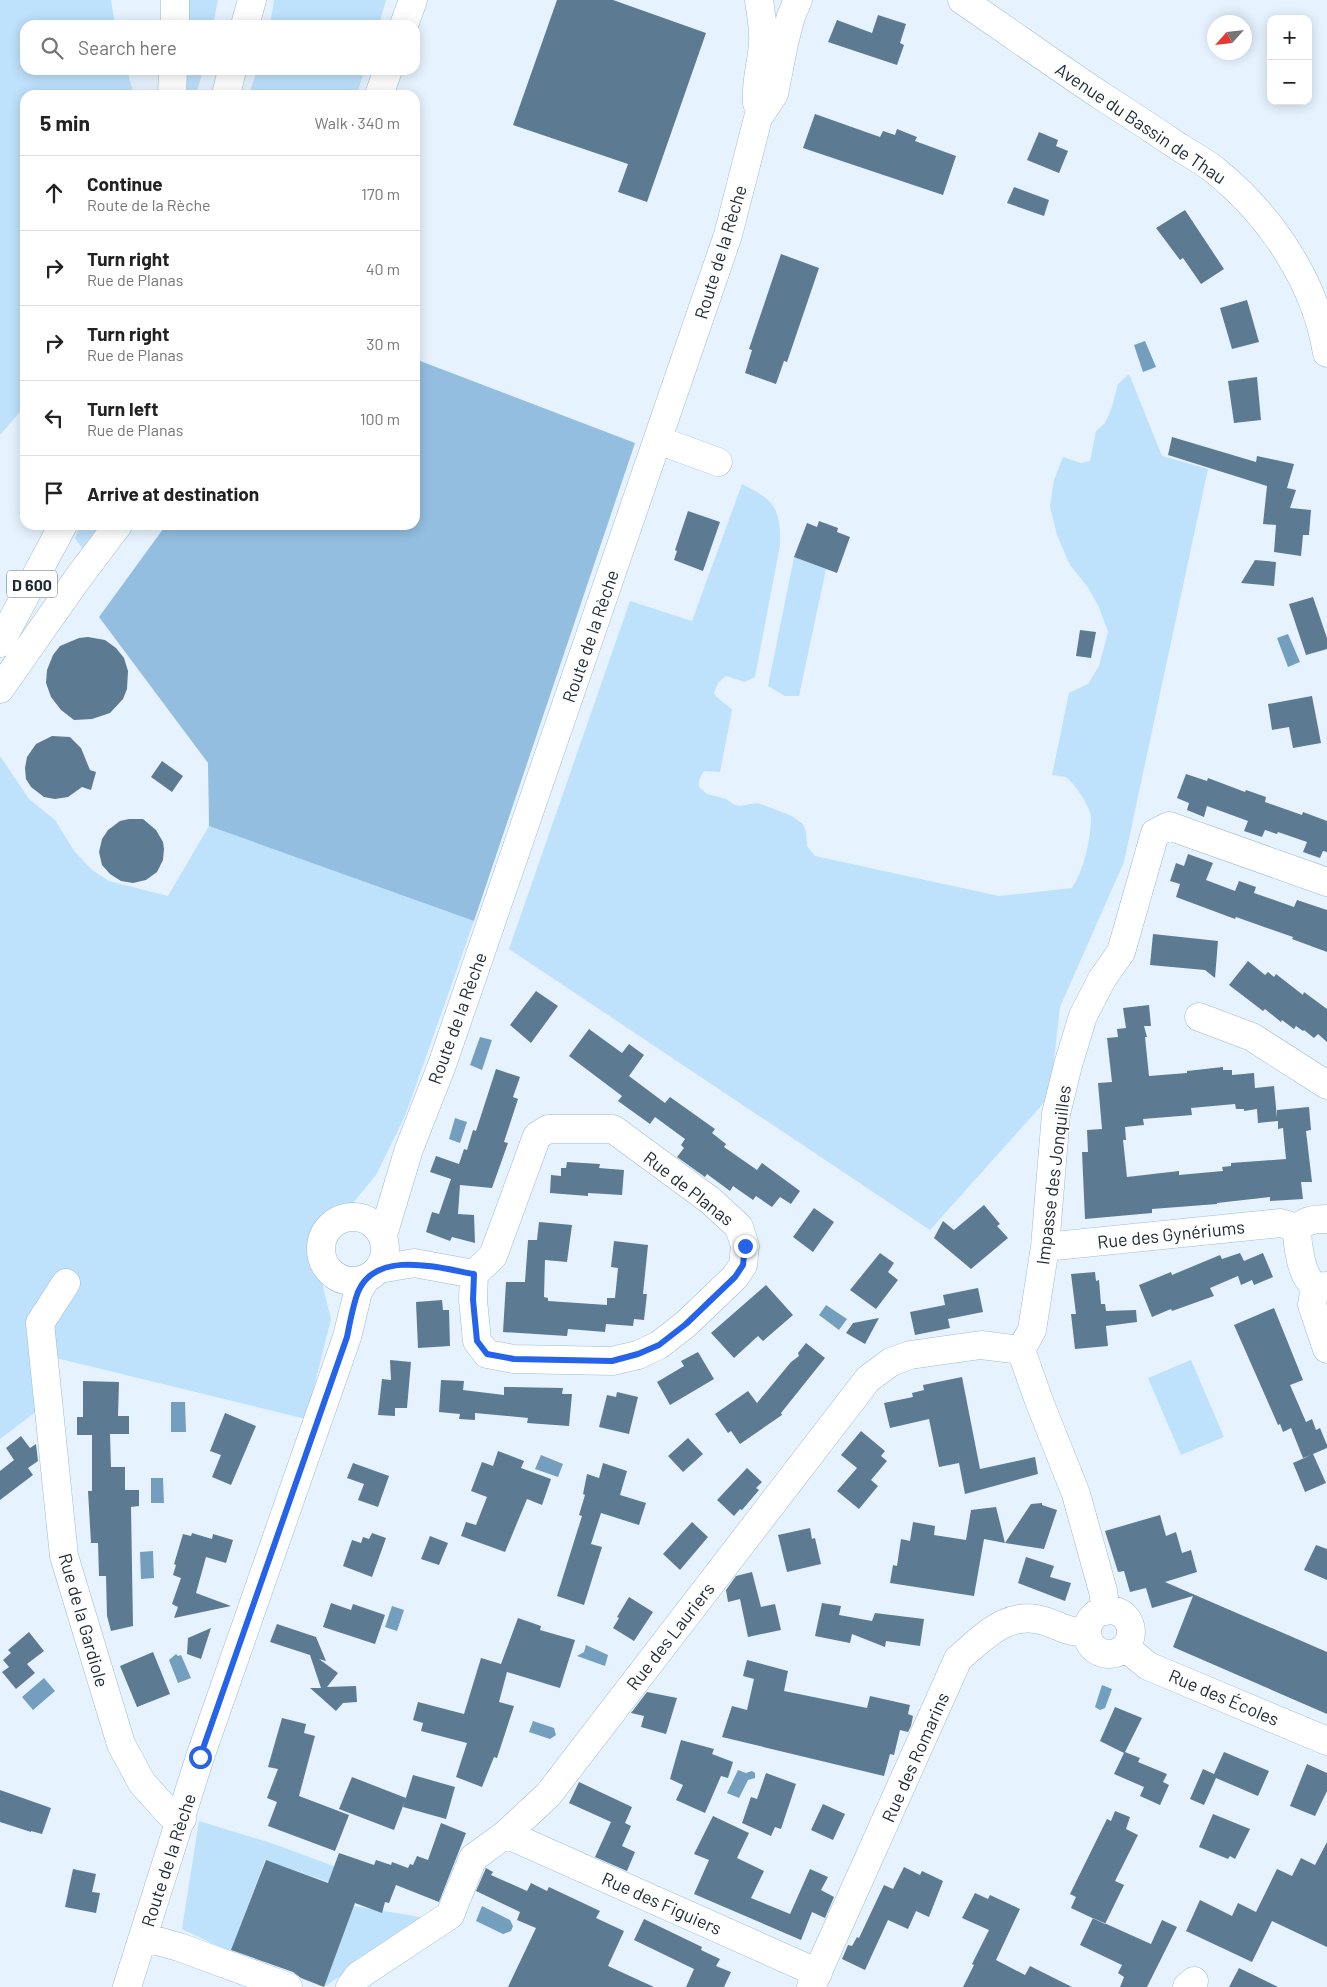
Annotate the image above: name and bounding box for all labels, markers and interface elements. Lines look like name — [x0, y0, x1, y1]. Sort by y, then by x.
north arrow — [1207, 15, 1252, 60]
map controls — [1267, 15, 1312, 105]
button: + — [1267, 15, 1312, 60]
search box — [20, 20, 420, 75]
icon: search — [38, 34, 66, 62]
text: Search here — [78, 36, 177, 59]
street label: Avenue du Bassin de Thau — [1052, 58, 1230, 188]
button: − — [1267, 60, 1312, 105]
text: 5 min — [40, 110, 90, 135]
text: Walk · 340 m — [315, 113, 400, 132]
text: Continue — [87, 172, 163, 195]
icon: ahead — [40, 179, 68, 207]
street label: Route de la Rèche — [689, 182, 751, 322]
text: 170 m — [361, 184, 400, 203]
text: Route de la Rèche — [87, 195, 211, 214]
text: Turn right — [87, 247, 169, 270]
icon: right — [40, 254, 68, 282]
text: 40 m — [366, 259, 400, 278]
text: Rue de Planas — [87, 270, 183, 289]
text: Turn right — [87, 322, 169, 345]
icon: right — [40, 329, 68, 357]
text: 30 m — [366, 334, 400, 353]
text: Rue de Planas — [87, 345, 183, 364]
text: Turn left — [87, 397, 158, 420]
icon: left — [40, 404, 68, 432]
text: 100 m — [360, 409, 400, 428]
text: Rue de Planas — [87, 420, 183, 439]
icon: arrive — [40, 479, 68, 507]
text: Arrive at destination — [87, 482, 259, 505]
street label: Route de la Rèche — [557, 567, 623, 705]
road number: D 600 — [7, 570, 57, 598]
street label: Route de la Rèche — [423, 949, 491, 1087]
street label: Impasse des Jonquilles — [1031, 1084, 1075, 1266]
street label: Rue de Planas — [640, 1146, 738, 1230]
street label: Rue des Gynériums — [1096, 1215, 1246, 1253]
route end — [734, 1235, 757, 1258]
street label: Rue de la Gardiole — [54, 1550, 114, 1690]
street label: Rue des Lauriers — [621, 1578, 719, 1694]
street label: Rue des Écoles — [1166, 1664, 1282, 1730]
street label: Rue des Romarins — [877, 1689, 953, 1825]
route start — [189, 1746, 212, 1769]
street label: Route de la Rèche — [136, 1791, 200, 1929]
street label: Rue des Figuiers — [599, 1867, 725, 1939]

